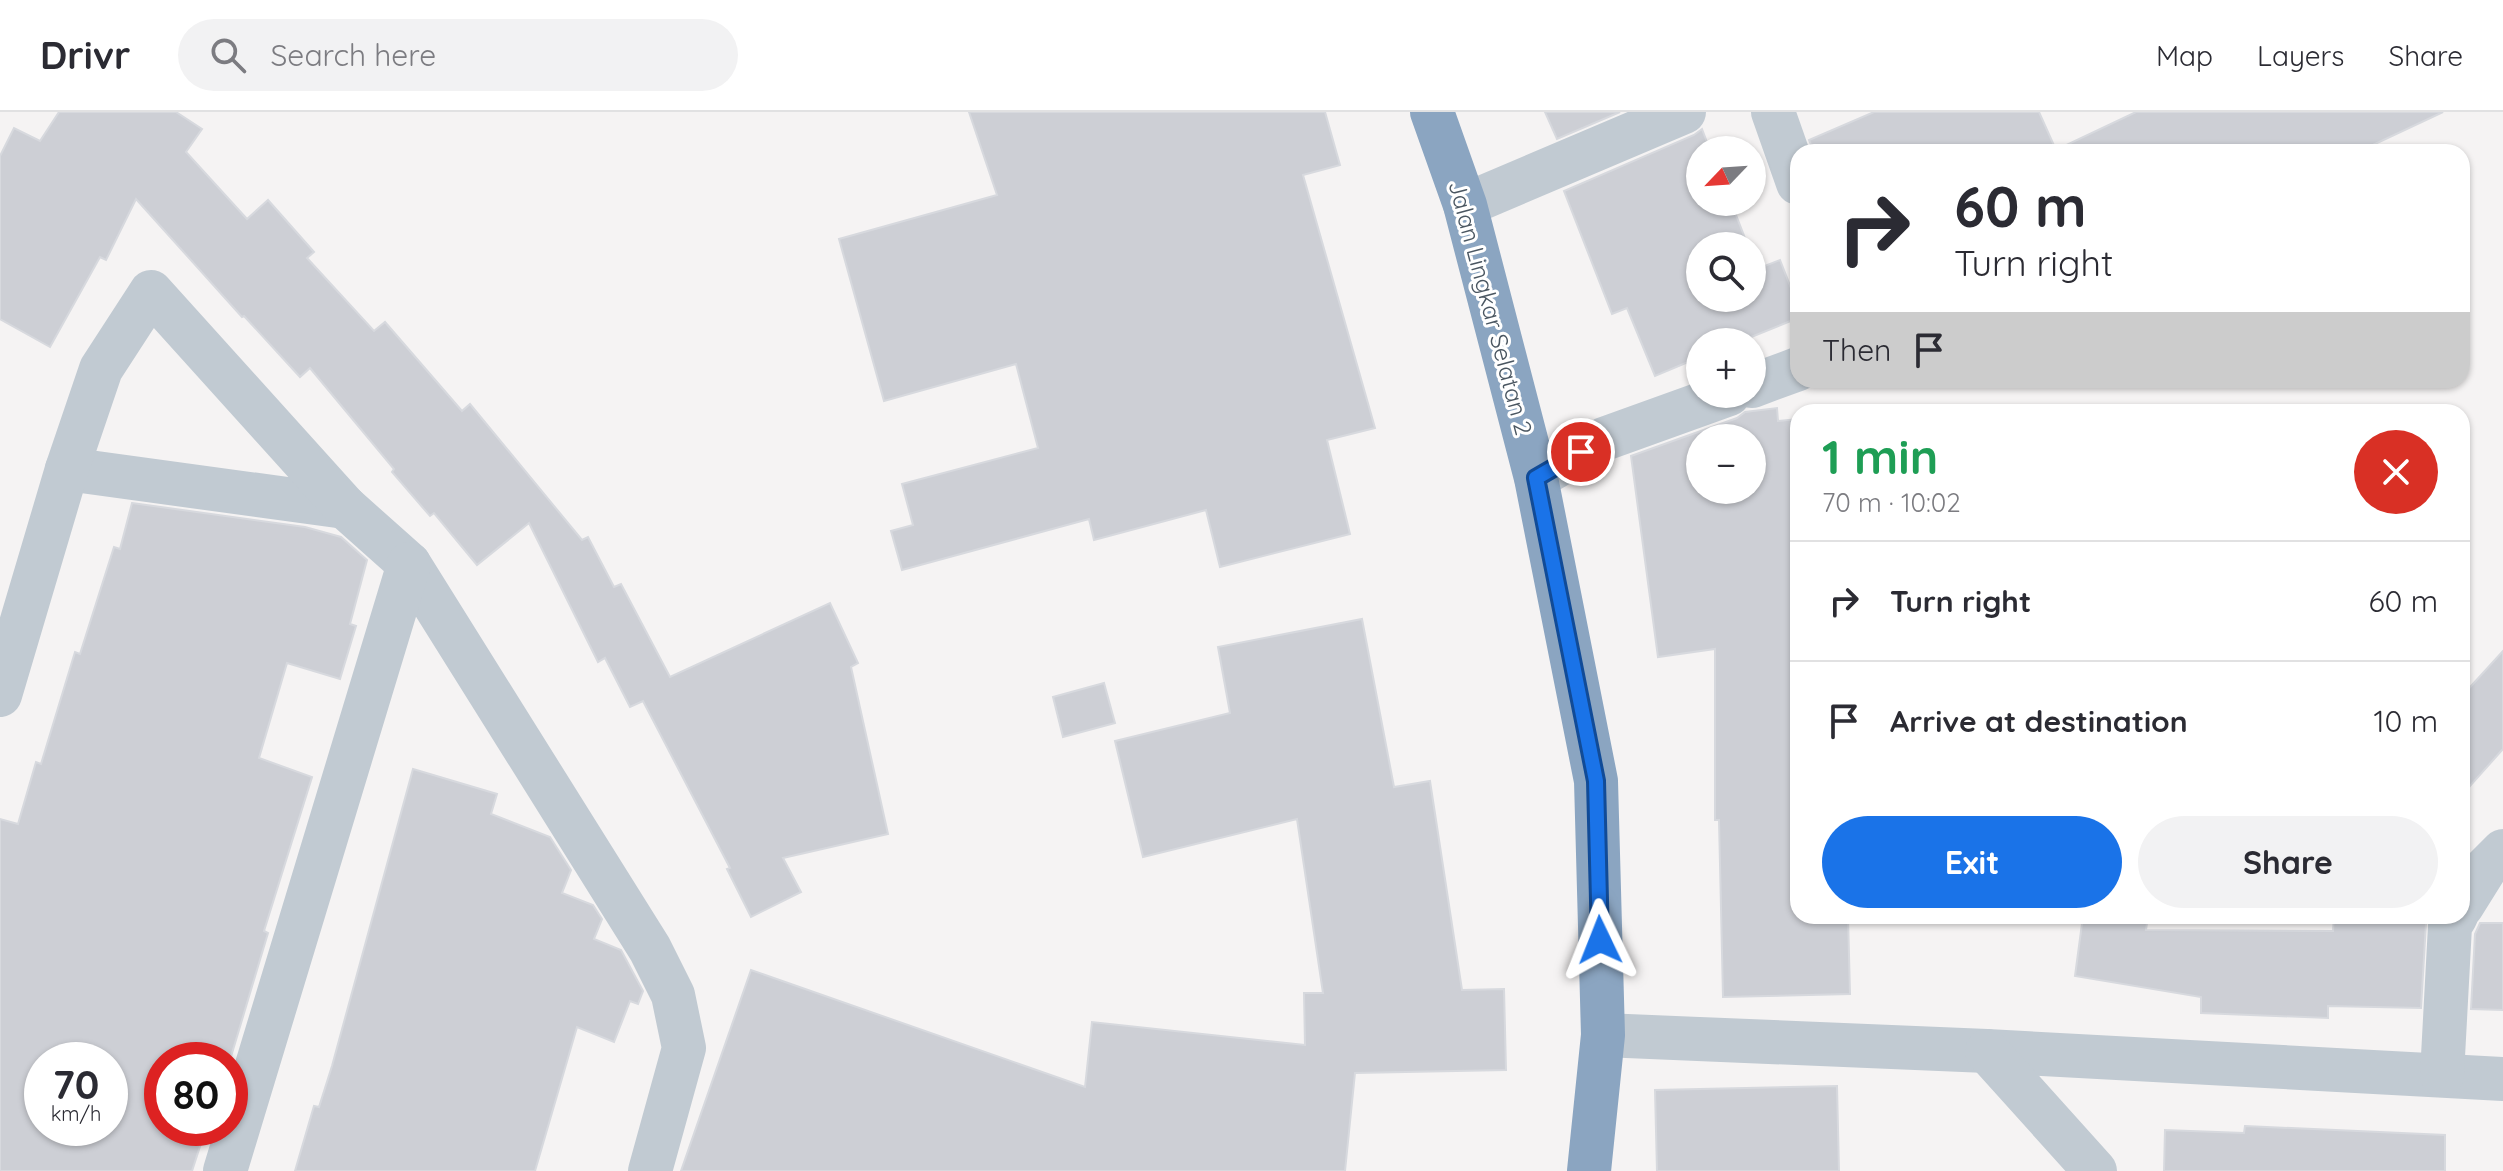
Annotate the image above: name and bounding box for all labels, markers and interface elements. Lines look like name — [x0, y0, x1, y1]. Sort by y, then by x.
search box — [178, 19, 738, 91]
text: Drivr — [40, 31, 130, 79]
icon: search — [206, 33, 250, 77]
text: Search here — [270, 36, 436, 74]
text: Map — [2156, 38, 2213, 73]
text: Layers — [2257, 38, 2344, 73]
text: Share — [2388, 38, 2463, 73]
north arrow — [1686, 136, 1766, 216]
map controls — [1686, 136, 1766, 504]
text: 60 m — [1954, 171, 2087, 241]
icon: right — [1822, 176, 1926, 280]
street label: Jalan Lingkar Selatan 2 — [1443, 177, 1539, 438]
button: search — [1686, 232, 1766, 312]
text: Turn right — [1954, 240, 2113, 285]
button: + — [1686, 328, 1766, 408]
icon: arrive — [1907, 328, 1951, 372]
text: Then — [1822, 331, 1891, 369]
pin — [1547, 418, 1615, 486]
button: − — [1686, 424, 1766, 504]
text: 1 min — [1822, 426, 1938, 486]
icon: arrive — [1559, 430, 1603, 474]
button: close — [2354, 430, 2438, 514]
text: 70 m · 10:02 — [1822, 486, 1961, 519]
icon: right — [1822, 579, 1866, 623]
text: Turn right — [1890, 582, 2031, 620]
text: 60 m — [2368, 582, 2438, 620]
icon: arrive — [1822, 699, 1866, 743]
text: Arrive at destination — [1890, 702, 2188, 740]
text: 10 m — [2374, 702, 2438, 740]
button: Exit — [1822, 816, 2122, 908]
button: Share — [2138, 816, 2438, 908]
position arrow — [1558, 898, 1642, 982]
speed limit sign: 80 — [144, 1042, 248, 1146]
text: 70 — [53, 1059, 99, 1109]
text: km/h — [51, 1101, 101, 1126]

